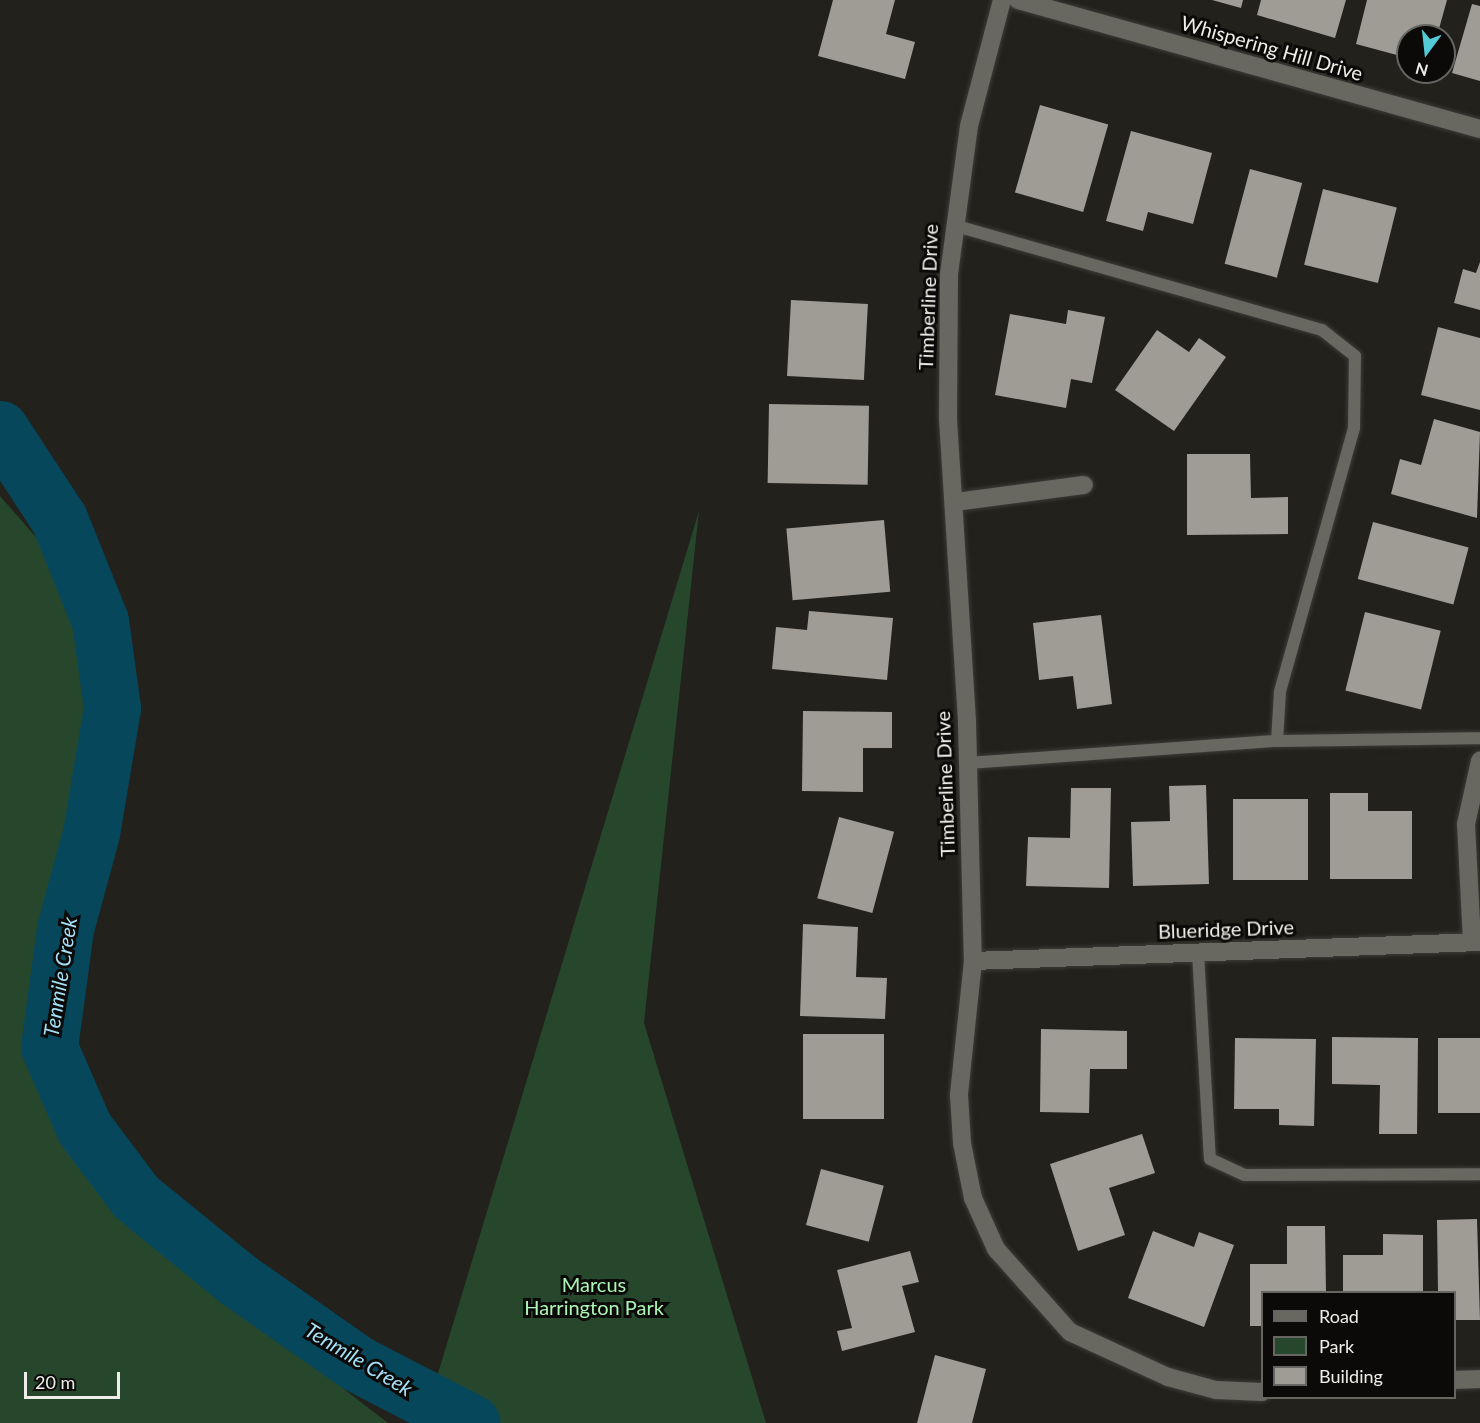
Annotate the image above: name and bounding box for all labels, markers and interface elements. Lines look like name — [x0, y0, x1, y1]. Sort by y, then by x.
street label: Whispering Hill Drive — [1178, 11, 1366, 85]
north arrow — [1396, 24, 1456, 84]
text: N — [1413, 59, 1430, 81]
street label: Timberline Drive — [913, 224, 943, 370]
street label: Timberline Drive — [930, 711, 960, 857]
water label: Tenmile Creek — [38, 915, 82, 1039]
street label: Blueridge Drive — [1158, 915, 1294, 943]
park label: Marcus Harrington Park — [524, 1272, 664, 1319]
legend — [1261, 1291, 1456, 1399]
text: Road — [1319, 1305, 1359, 1327]
water label: Tenmile Creek — [301, 1317, 417, 1401]
text: Park — [1319, 1335, 1354, 1357]
scale bar — [27, 1360, 123, 1398]
text: Building — [1319, 1365, 1383, 1387]
text: 20 m — [35, 1371, 75, 1393]

